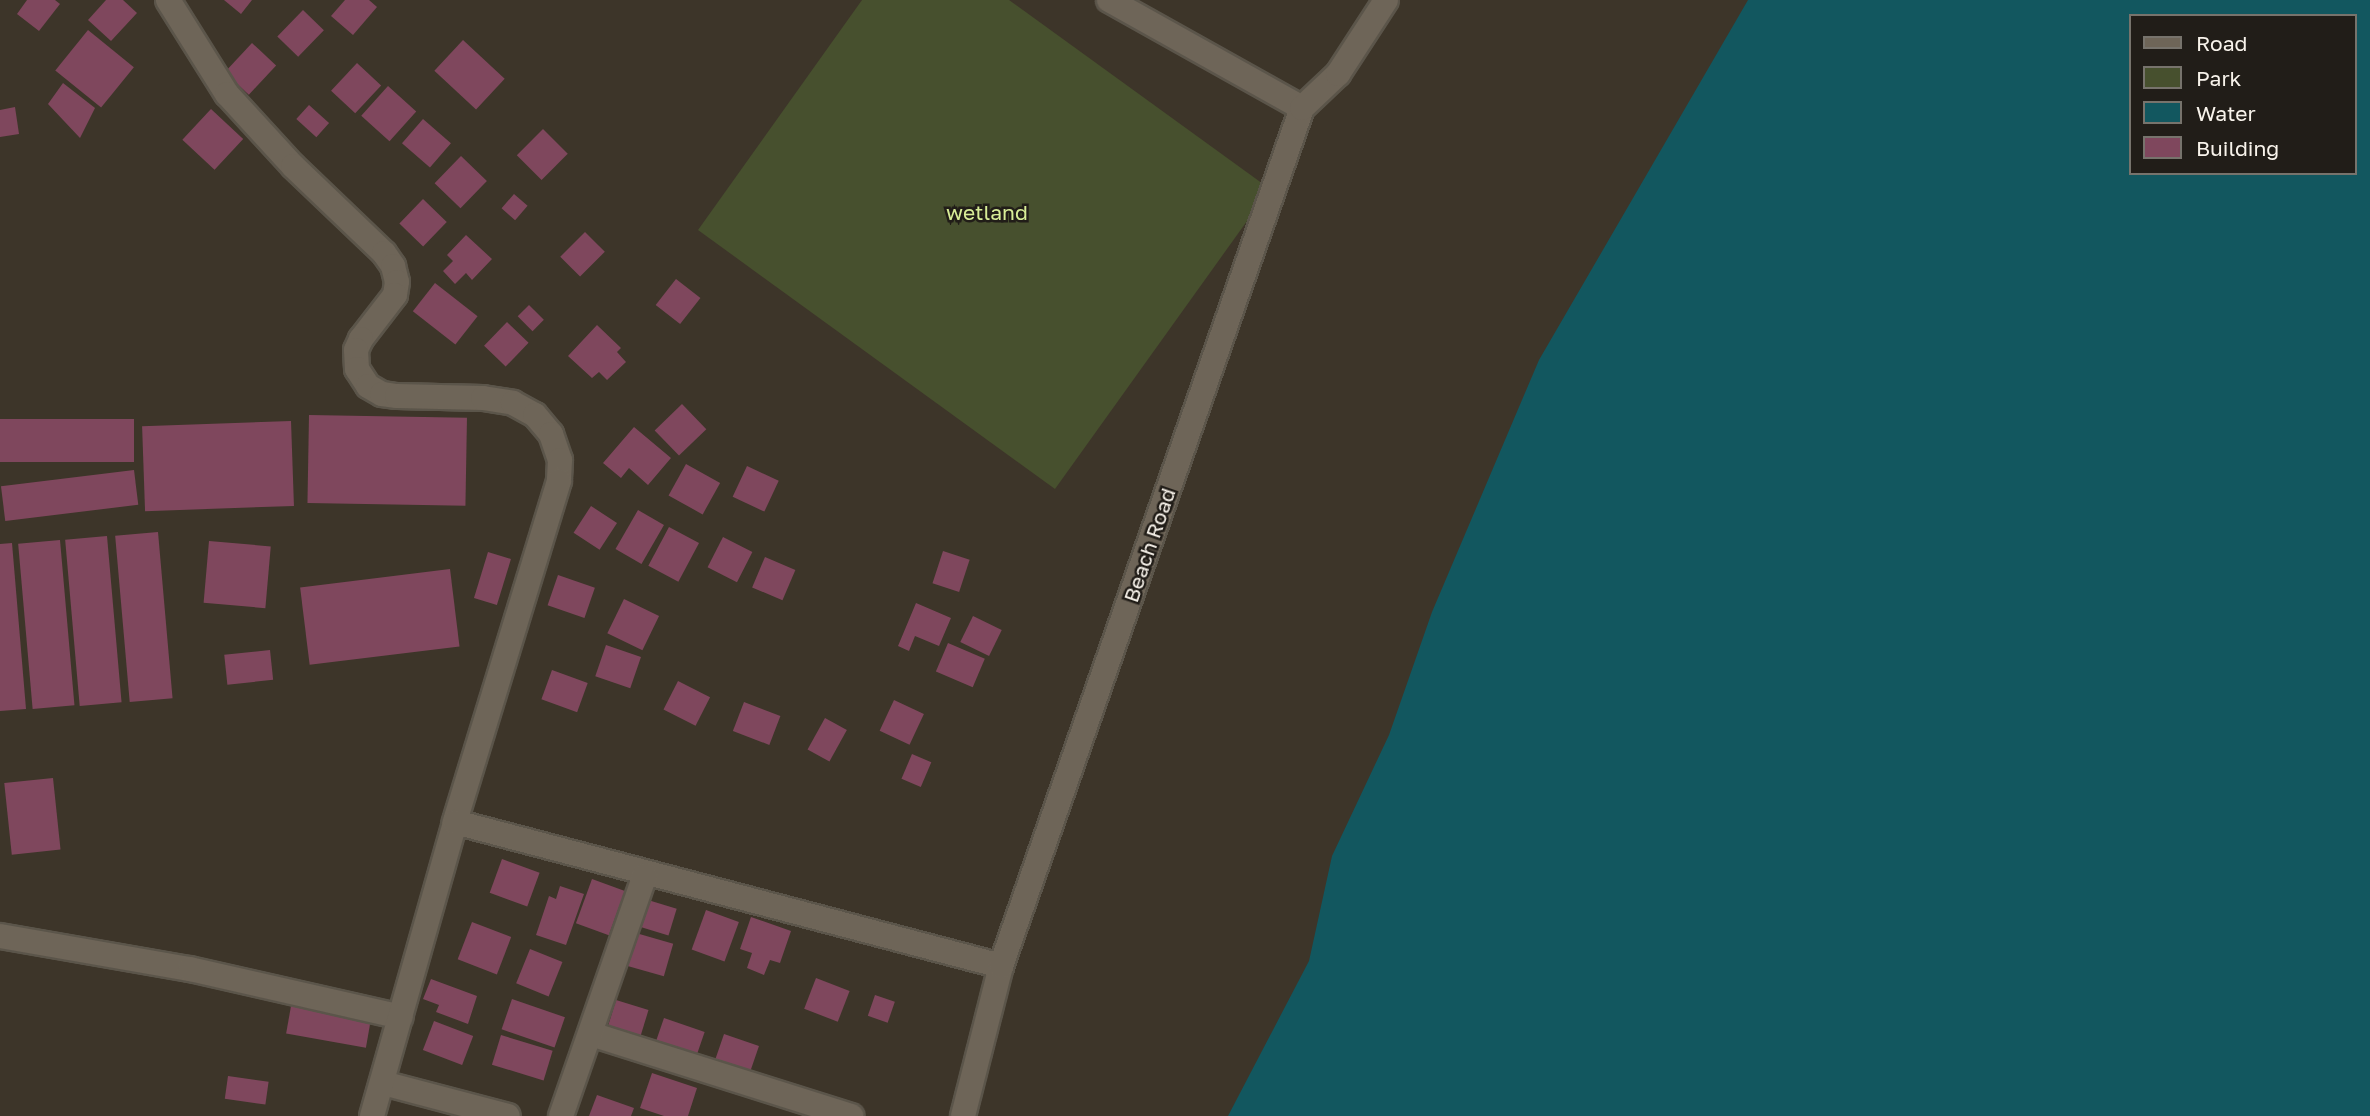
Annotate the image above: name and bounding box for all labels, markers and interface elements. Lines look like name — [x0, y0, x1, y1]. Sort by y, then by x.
legend — [2128, 14, 2356, 175]
text: Road — [2196, 30, 2247, 56]
text: Park — [2196, 65, 2241, 91]
text: Water — [2196, 100, 2256, 126]
text: Building — [2196, 135, 2279, 161]
park label: wetland — [946, 199, 1028, 225]
street label: Beach Road — [1118, 485, 1180, 605]

